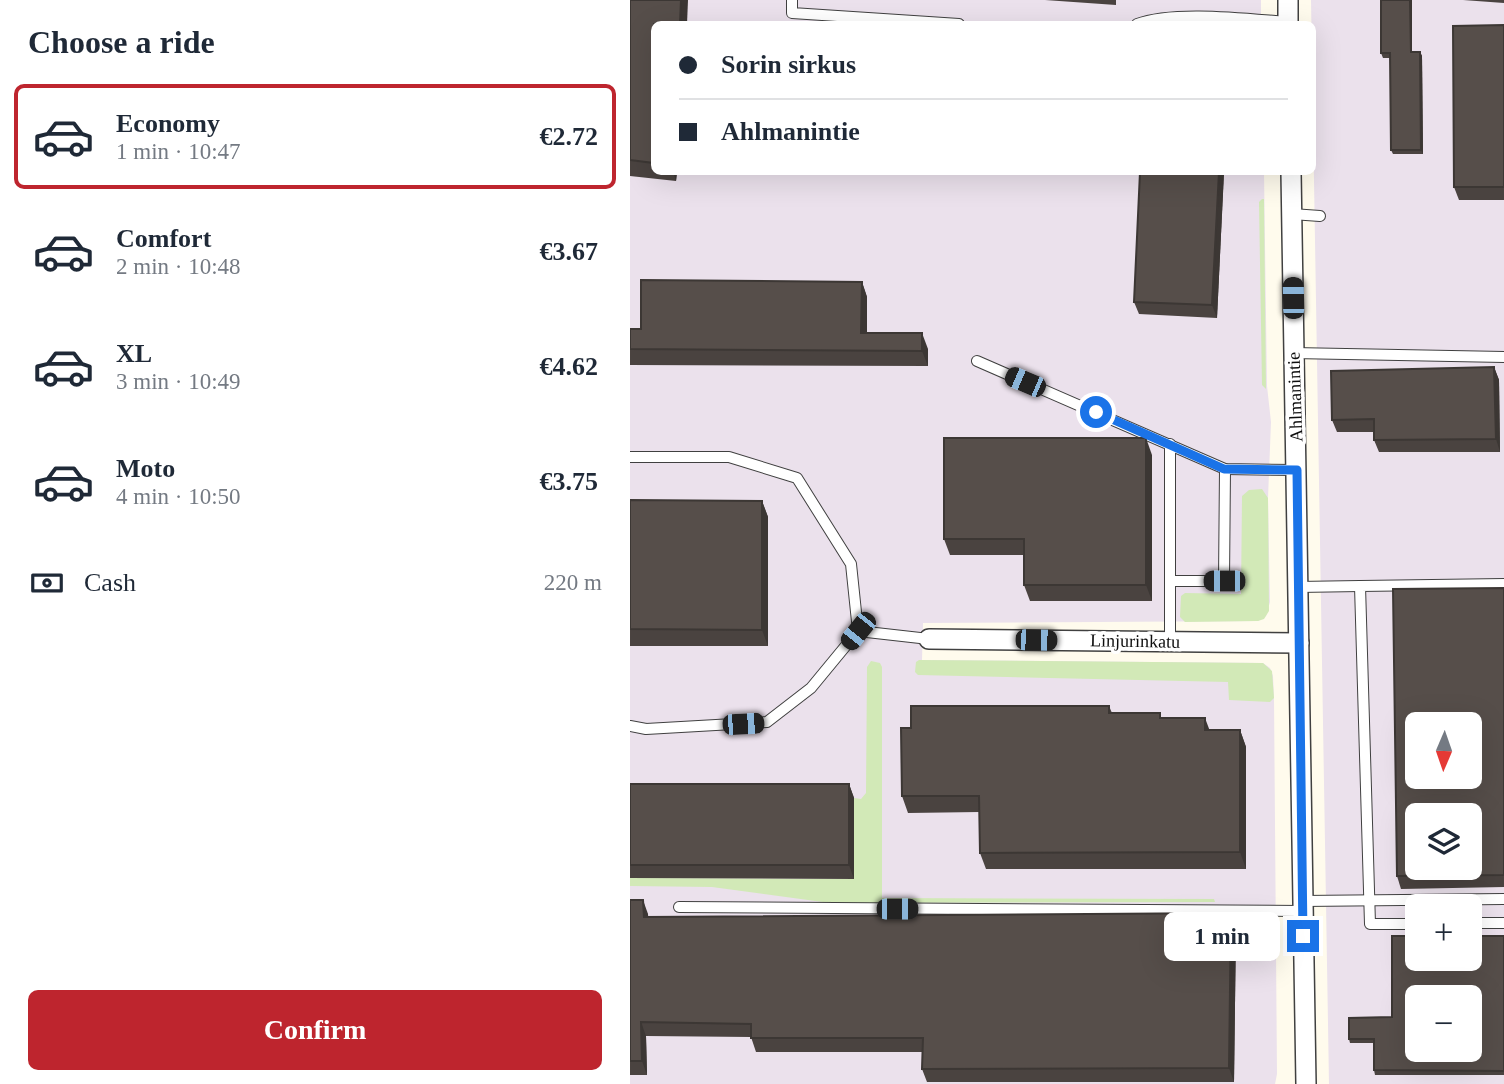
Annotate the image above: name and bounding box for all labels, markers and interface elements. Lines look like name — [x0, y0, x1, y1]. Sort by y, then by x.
text: Choose a ride — [28, 24, 215, 60]
text: Sorin sirkus — [721, 50, 856, 79]
icon: car — [32, 105, 95, 168]
text: Economy — [116, 109, 220, 138]
text: Ahlmanintie — [721, 117, 860, 146]
text: €2.72 — [540, 122, 598, 151]
text: 1 min · 10:47 — [116, 139, 241, 164]
icon: car — [32, 220, 95, 283]
text: Comfort — [116, 224, 211, 253]
text: €3.67 — [540, 237, 598, 266]
text: 2 min · 10:48 — [116, 254, 241, 279]
car — [1283, 277, 1304, 319]
icon: car — [32, 335, 95, 398]
text: XL — [116, 339, 152, 368]
text: €4.62 — [540, 352, 598, 381]
street label: Ahlmanintie — [1283, 352, 1307, 442]
car — [1002, 364, 1049, 400]
text: 3 min · 10:49 — [116, 369, 241, 394]
route start — [1080, 396, 1112, 428]
icon: car — [32, 450, 95, 513]
text: Moto — [116, 454, 175, 483]
text: €3.75 — [540, 467, 598, 496]
text: 4 min · 10:50 — [116, 484, 241, 509]
icon: cash — [28, 564, 66, 602]
text: Cash — [84, 568, 136, 597]
text: 220 m — [544, 570, 602, 595]
car — [1204, 571, 1246, 592]
car — [837, 608, 880, 654]
car — [1015, 629, 1058, 651]
street label: Linjurinkatu — [1090, 630, 1180, 652]
car — [722, 712, 765, 736]
north arrow — [1405, 712, 1482, 789]
map controls — [1405, 712, 1482, 1062]
button: layers — [1405, 803, 1482, 880]
button: + — [1405, 894, 1482, 971]
car — [877, 899, 919, 920]
callout: 1 min — [1163, 912, 1278, 960]
route end — [1287, 920, 1319, 952]
text: 1 min — [1194, 924, 1250, 949]
button: − — [1405, 985, 1482, 1062]
button: Confirm — [28, 990, 602, 1070]

